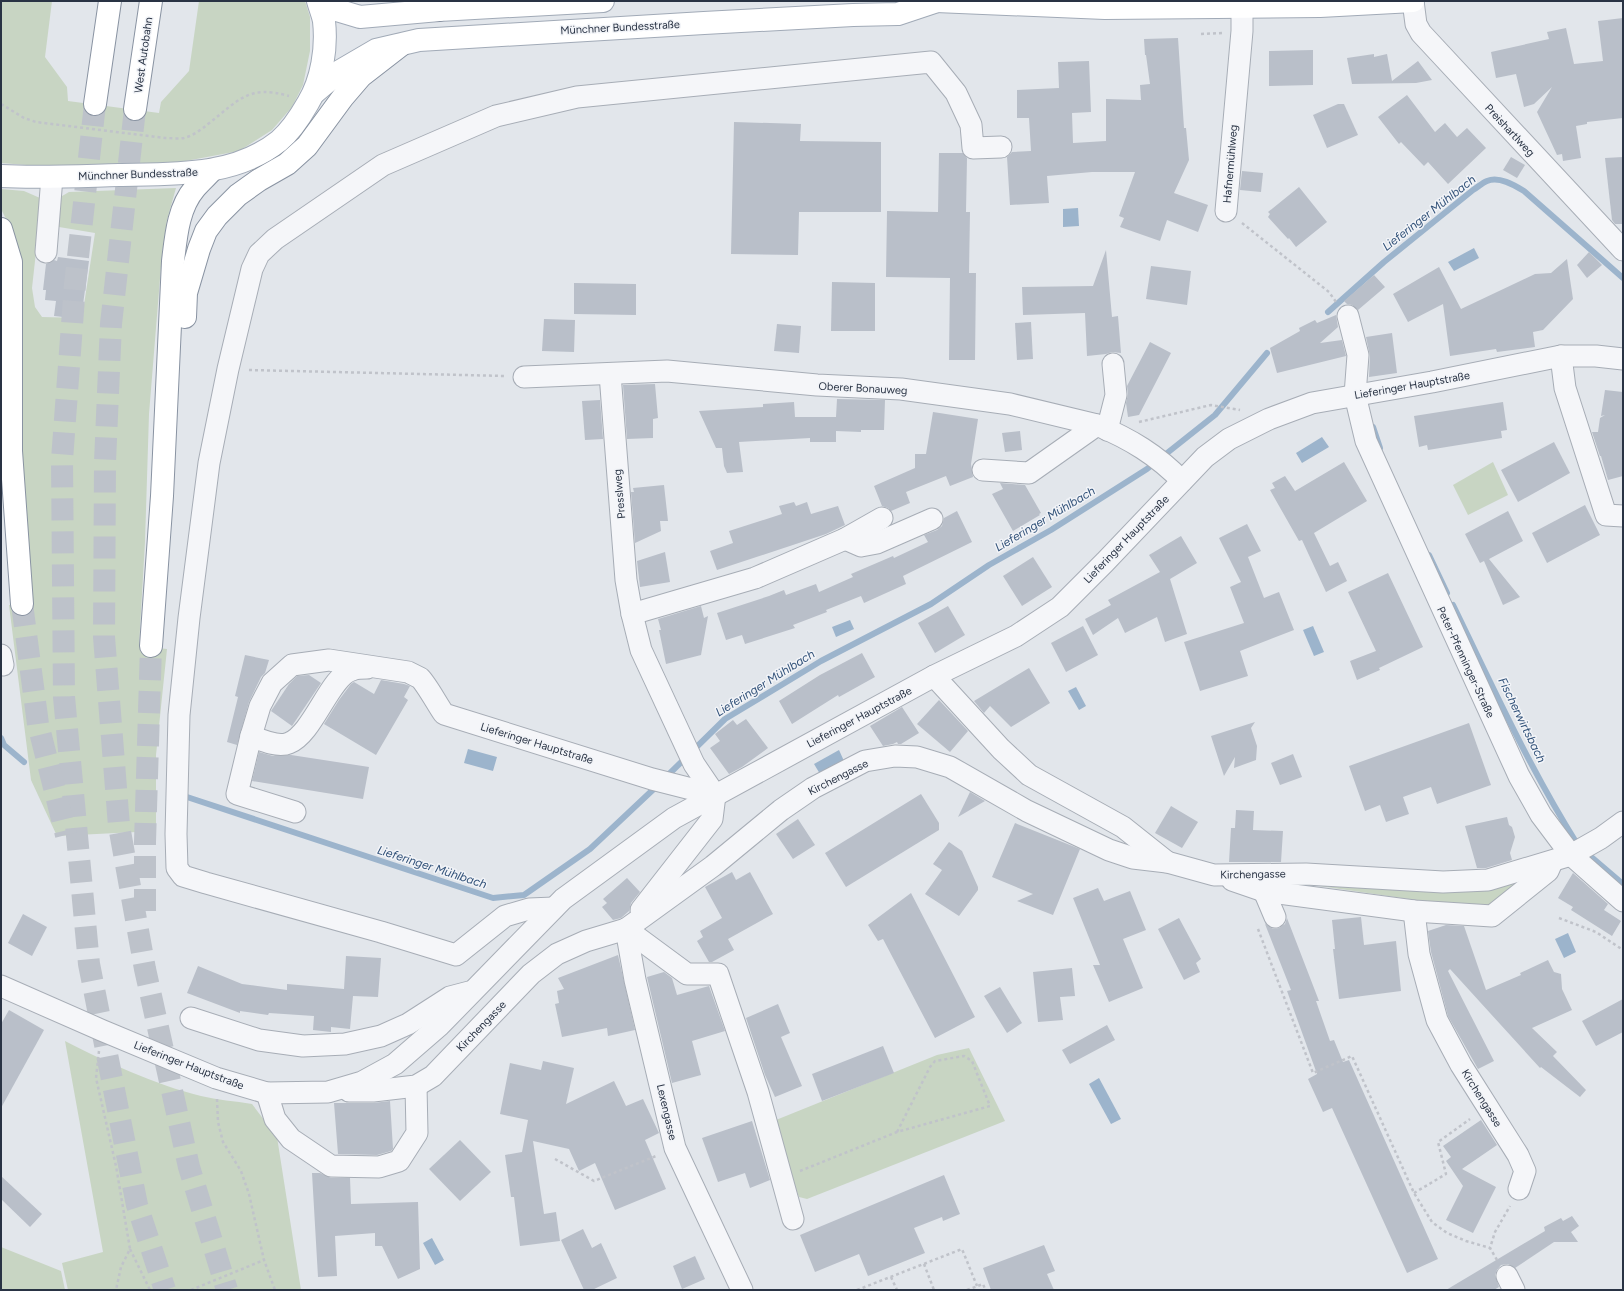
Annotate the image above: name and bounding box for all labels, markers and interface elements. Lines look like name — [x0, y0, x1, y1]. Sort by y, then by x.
street label: West Autobahn — [132, 16, 155, 94]
street label: Münchner Bundesstraße — [560, 18, 680, 37]
street label: Preishartlweg — [1482, 102, 1537, 159]
street label: Hafnermühlweg — [1221, 124, 1240, 204]
street label: Münchner Bundesstraße — [78, 166, 198, 183]
water label: Lieferinger Mühlbach — [1380, 172, 1479, 254]
street label: Lieferinger Hauptstraße — [1353, 369, 1471, 402]
street label: Oberer Bonauweg — [818, 380, 908, 397]
street label: Presslweg — [611, 469, 628, 519]
water label: Lieferinger Mühlbach — [992, 483, 1098, 554]
street label: Lieferinger Hauptstraße — [1081, 493, 1172, 586]
street label: Peter-Pfenninger-Straße — [1434, 604, 1497, 720]
water label: Lieferinger Mühlbach — [713, 647, 817, 719]
water label: Fischerwirtsbach — [1495, 675, 1549, 765]
street label: Lieferinger Hauptstraße — [804, 684, 914, 751]
street label: Lieferinger Hauptstraße — [479, 720, 595, 767]
street label: Kirchengasse — [806, 757, 870, 798]
water label: Lieferinger Mühlbach — [375, 843, 489, 891]
street label: Kirchengasse — [1220, 867, 1286, 882]
street label: Kirchengasse — [454, 998, 509, 1054]
street label: Lieferinger Hauptstraße — [132, 1038, 246, 1093]
street label: Kirchengasse — [1459, 1067, 1504, 1130]
street label: Lexengasse — [654, 1083, 679, 1141]

